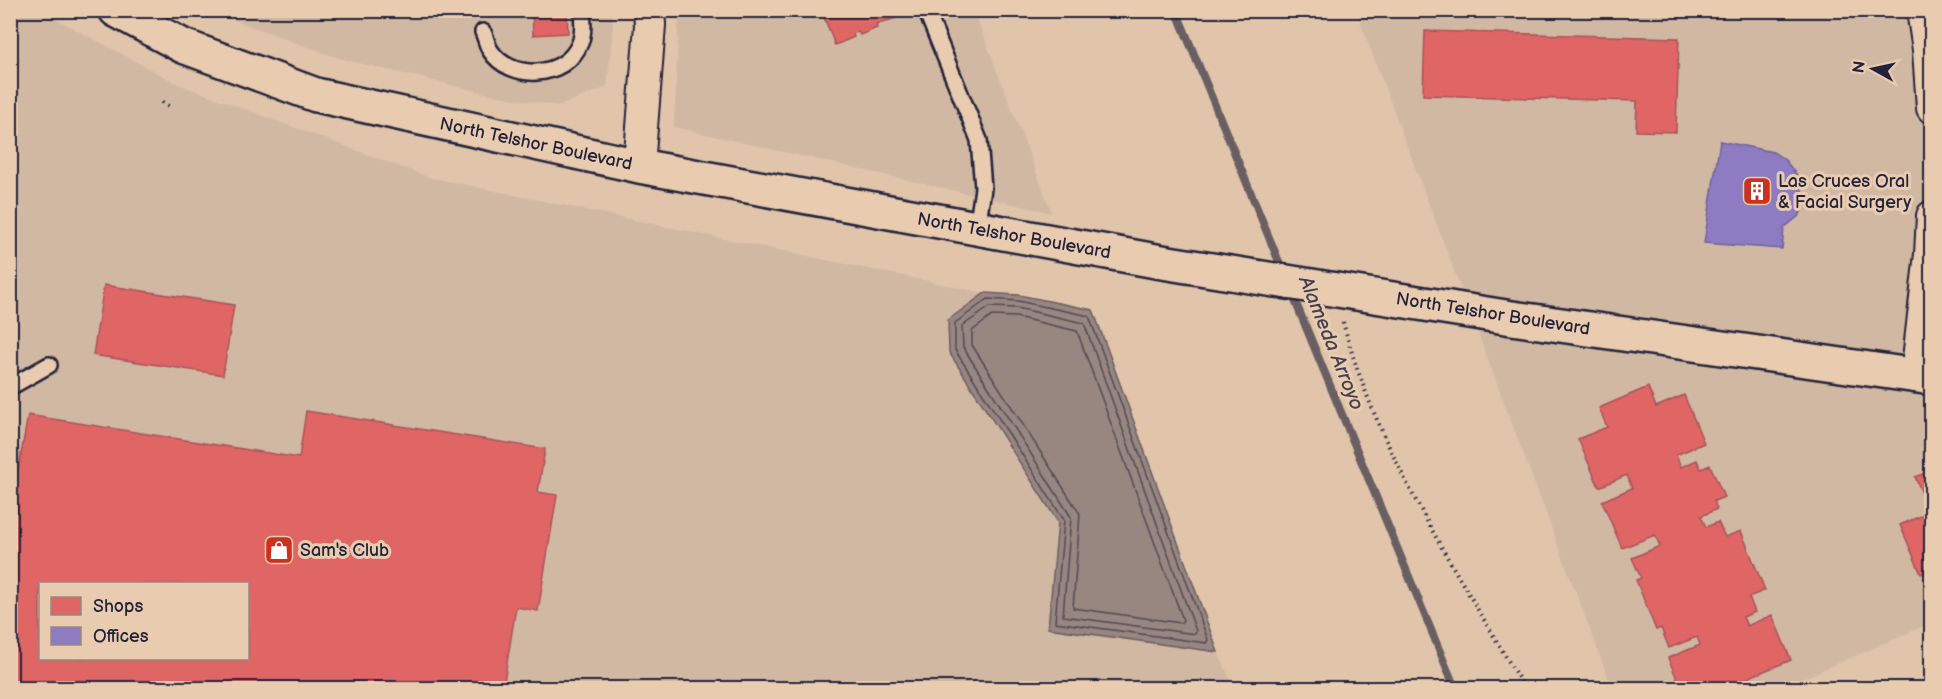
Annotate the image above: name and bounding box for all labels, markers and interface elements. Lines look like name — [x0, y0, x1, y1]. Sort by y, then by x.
north arrow — [1843, 39, 1903, 99]
text: N — [1849, 60, 1870, 74]
street label: North Telshor Boulevard — [438, 113, 634, 175]
place label: Las Cruces Oral & Facial Surgery — [1778, 171, 1912, 213]
building icon: Las Cruces Oral & Facial Surgery — [1741, 175, 1773, 207]
street label: North Telshor Boulevard — [916, 209, 1112, 263]
water label: Alameda Arroyo — [1293, 271, 1369, 414]
street label: North Telshor Boulevard — [1394, 288, 1592, 340]
shop icon: Sam's Club — [263, 534, 295, 566]
place label: Sam's Club — [300, 540, 389, 561]
legend — [39, 582, 249, 660]
text: Shops — [93, 596, 144, 617]
text: Offices — [93, 626, 149, 647]

